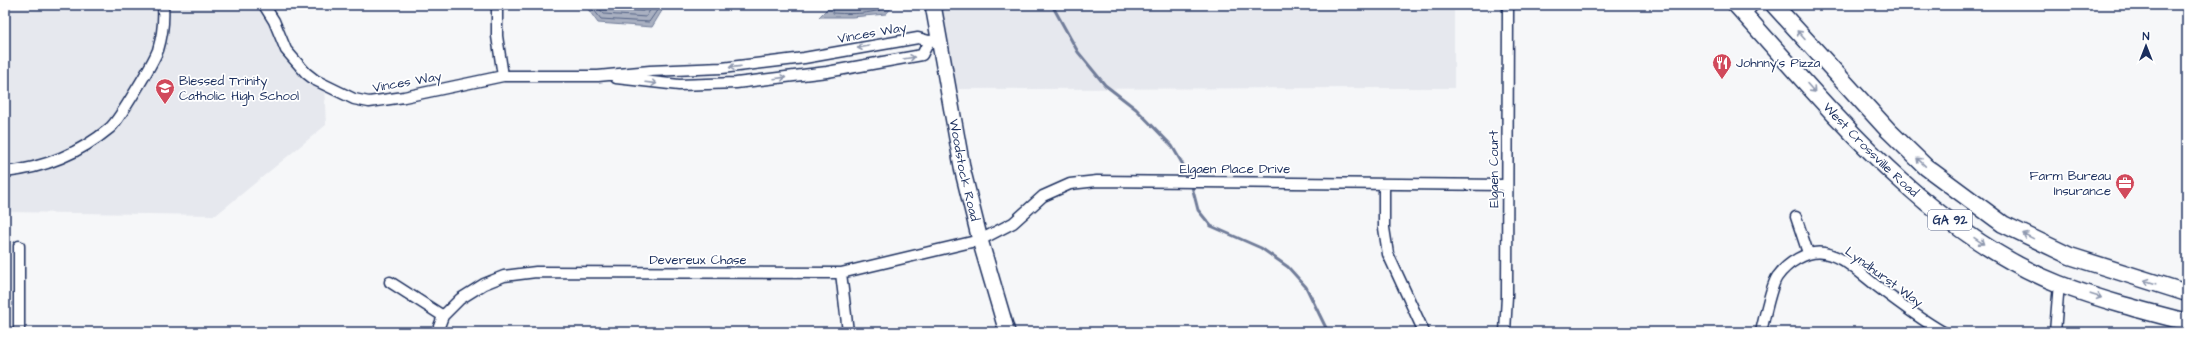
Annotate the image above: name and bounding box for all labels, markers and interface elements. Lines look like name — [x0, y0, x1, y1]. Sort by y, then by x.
street label: Vinces Way — [836, 18, 908, 49]
north arrow — [2126, 26, 2166, 66]
text: N — [2143, 29, 2150, 44]
one-way arrow — [1797, 30, 1806, 40]
one-way arrow — [857, 44, 870, 52]
restaurant icon: Johnny's Pizza — [1711, 52, 1733, 80]
one-way arrow — [902, 54, 915, 62]
place label: Johnny's Pizza — [1736, 54, 1821, 73]
one-way arrow — [729, 63, 742, 70]
street label: Vinces Way — [371, 67, 443, 98]
place label: Blessed Trinity Catholic High School — [179, 72, 299, 106]
one-way arrow — [773, 74, 786, 81]
school or university icon: Blessed Trinity Catholic High School — [154, 77, 176, 105]
one-way arrow — [644, 79, 657, 87]
one-way arrow — [1806, 83, 1815, 93]
street label: West Crossville Road — [1819, 99, 1923, 201]
street label: Woodstock Road — [945, 118, 984, 223]
street label: Elgaen Court — [1485, 130, 1504, 208]
one-way arrow — [1916, 158, 1927, 167]
street label: Elgaen Place Drive — [1180, 160, 1290, 179]
place label: Farm Bureau Insurance — [2030, 167, 2111, 200]
office icon: Farm Bureau Insurance — [2114, 172, 2136, 200]
road number: GA 92 — [1928, 210, 1972, 230]
one-way arrow — [2023, 232, 2035, 239]
one-way arrow — [1973, 237, 1984, 245]
street label: Lyndhurst Way — [1841, 243, 1927, 312]
street label: Devereux Chase — [649, 251, 747, 269]
one-way arrow — [2144, 277, 2156, 285]
one-way arrow — [2089, 293, 2102, 300]

